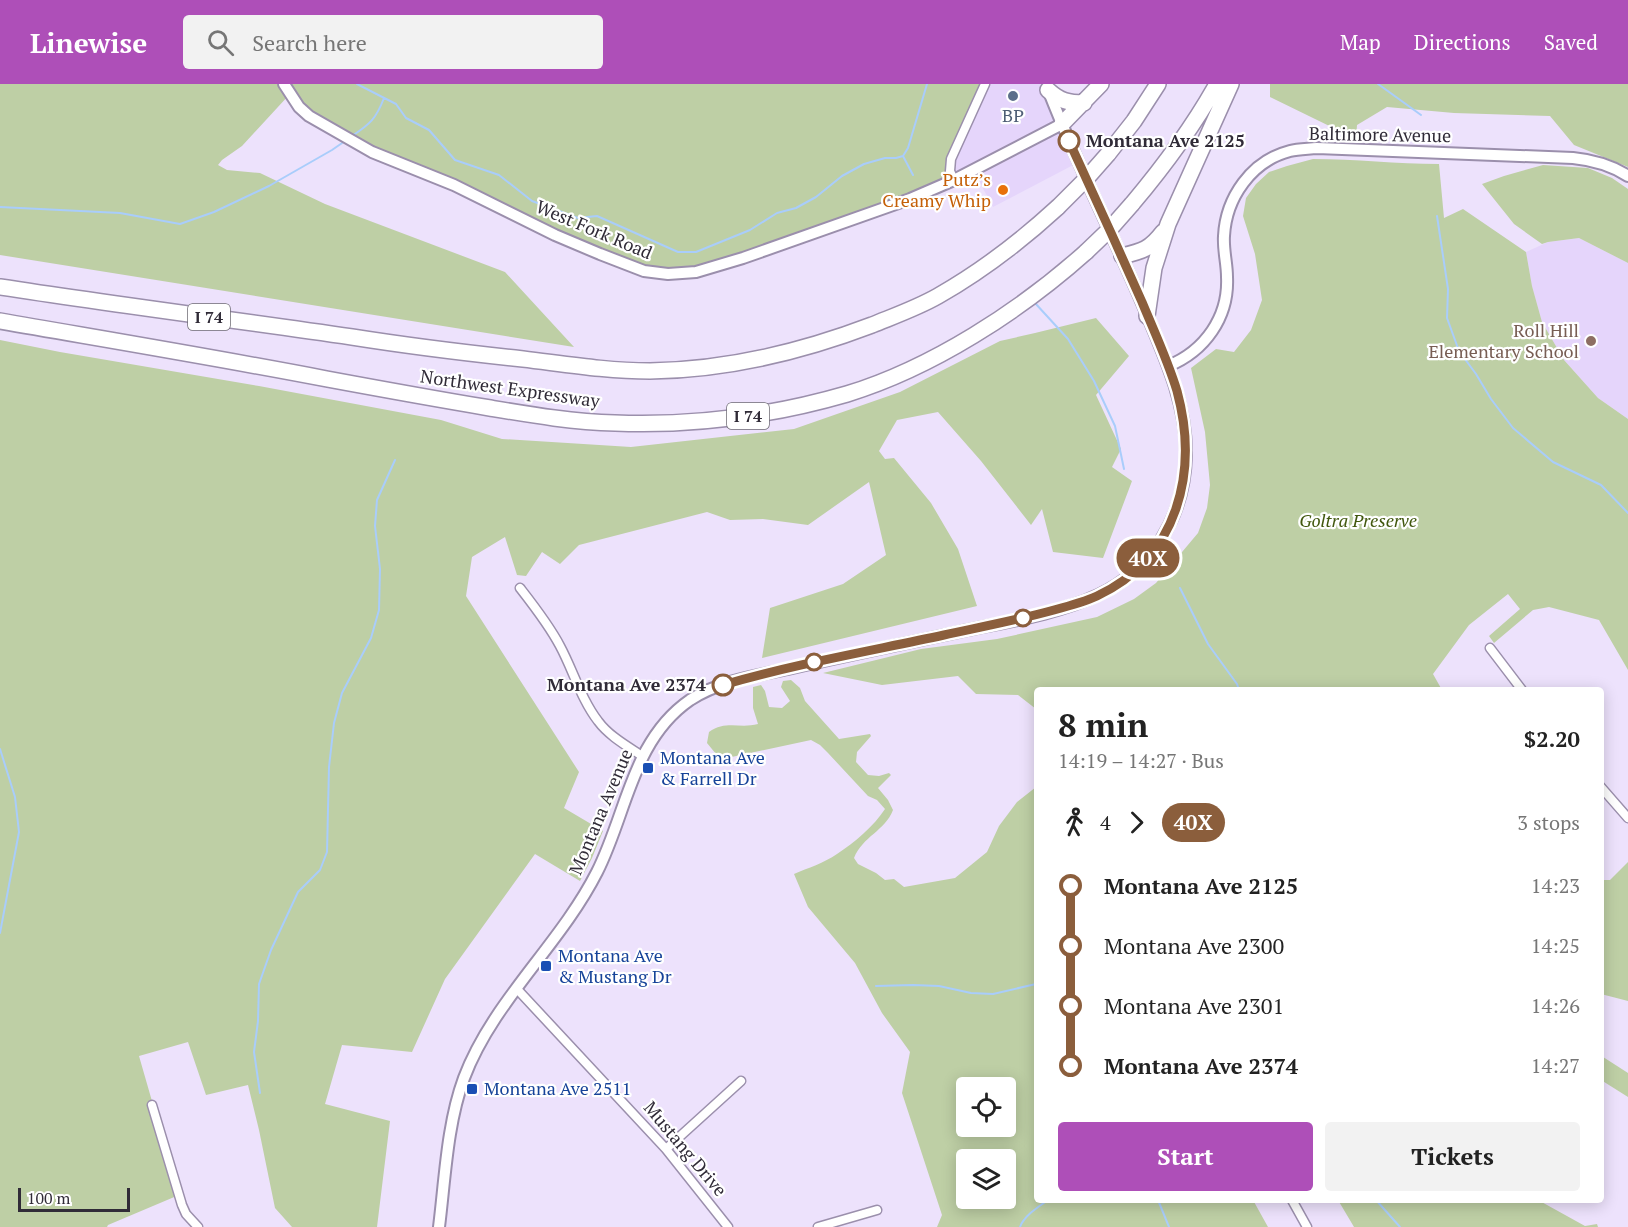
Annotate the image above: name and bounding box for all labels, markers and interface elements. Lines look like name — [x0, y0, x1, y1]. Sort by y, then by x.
search box — [183, 15, 603, 69]
text: Linewise — [30, 24, 147, 61]
icon: search — [204, 26, 237, 59]
text: Search here — [252, 28, 367, 57]
text: Map — [1340, 28, 1381, 56]
text: Directions — [1414, 28, 1511, 56]
text: Saved — [1544, 28, 1598, 56]
marker: BP — [1006, 89, 1020, 103]
place label: BP — [1002, 103, 1024, 127]
street label: Baltimore Avenue — [1309, 121, 1451, 147]
place label: Montana Ave 2125 — [1086, 128, 1245, 152]
marker: Montana Ave 2125 — [1058, 130, 1080, 152]
place label: Putz’s Creamy Whip — [882, 167, 991, 212]
marker: Putz’s Creamy Whip — [996, 183, 1010, 197]
street label: West Fork Road — [533, 194, 656, 264]
road number: I 74 — [188, 304, 230, 330]
place label: Roll Hill Elementary School — [1428, 318, 1579, 363]
marker: Roll Hill Elementary School — [1584, 334, 1598, 348]
street label: Northwest Expressway — [419, 364, 602, 413]
road number: I 74 — [727, 403, 769, 429]
park label: Goltra Preserve — [1299, 508, 1417, 532]
line badge: 40X — [1114, 538, 1182, 578]
text: 40X — [1128, 544, 1168, 572]
unlabelled marker — [1014, 609, 1032, 627]
unlabelled marker — [805, 653, 823, 671]
place label: Montana Ave 2374 — [547, 672, 707, 696]
marker: Montana Ave 2374 — [712, 674, 734, 696]
text: 8 min — [1058, 703, 1148, 746]
text: $2.20 — [1524, 724, 1580, 753]
street label: Montana Avenue — [563, 745, 637, 878]
place label: Montana Ave & Farrell Dr — [660, 745, 765, 790]
text: 14:19 – 14:27 · Bus — [1058, 747, 1224, 774]
marker: Montana Ave & Farrell Dr — [641, 761, 655, 775]
icon: walk — [1058, 806, 1091, 839]
icon: forward — [1120, 806, 1153, 839]
text: 40X — [1174, 808, 1213, 836]
text: 4 — [1100, 809, 1111, 836]
text: 3 stops — [1517, 809, 1580, 836]
text: Montana Ave 2125 — [1104, 871, 1298, 900]
text: 14:23 — [1531, 872, 1580, 899]
text: Montana Ave 2300 — [1104, 931, 1284, 960]
text: 14:25 — [1531, 932, 1580, 959]
place label: Montana Ave & Mustang Dr — [558, 943, 672, 988]
marker: Montana Ave & Mustang Dr — [539, 959, 553, 973]
text: Montana Ave 2301 — [1104, 991, 1284, 1020]
text: 14:26 — [1531, 992, 1580, 1019]
text: Montana Ave 2374 — [1104, 1051, 1298, 1080]
text: 14:27 — [1531, 1052, 1580, 1079]
place label: Montana Ave 2511 — [484, 1076, 631, 1100]
map controls — [956, 1077, 1016, 1209]
button: locate — [956, 1077, 1016, 1137]
marker: Montana Ave 2511 — [465, 1082, 479, 1096]
street label: Mustang Drive — [639, 1096, 733, 1201]
button: Start — [1058, 1122, 1313, 1191]
button: Tickets — [1325, 1122, 1580, 1191]
button: layers — [956, 1149, 1016, 1209]
scale bar — [18, 1185, 130, 1212]
text: 100 m — [27, 1187, 70, 1209]

